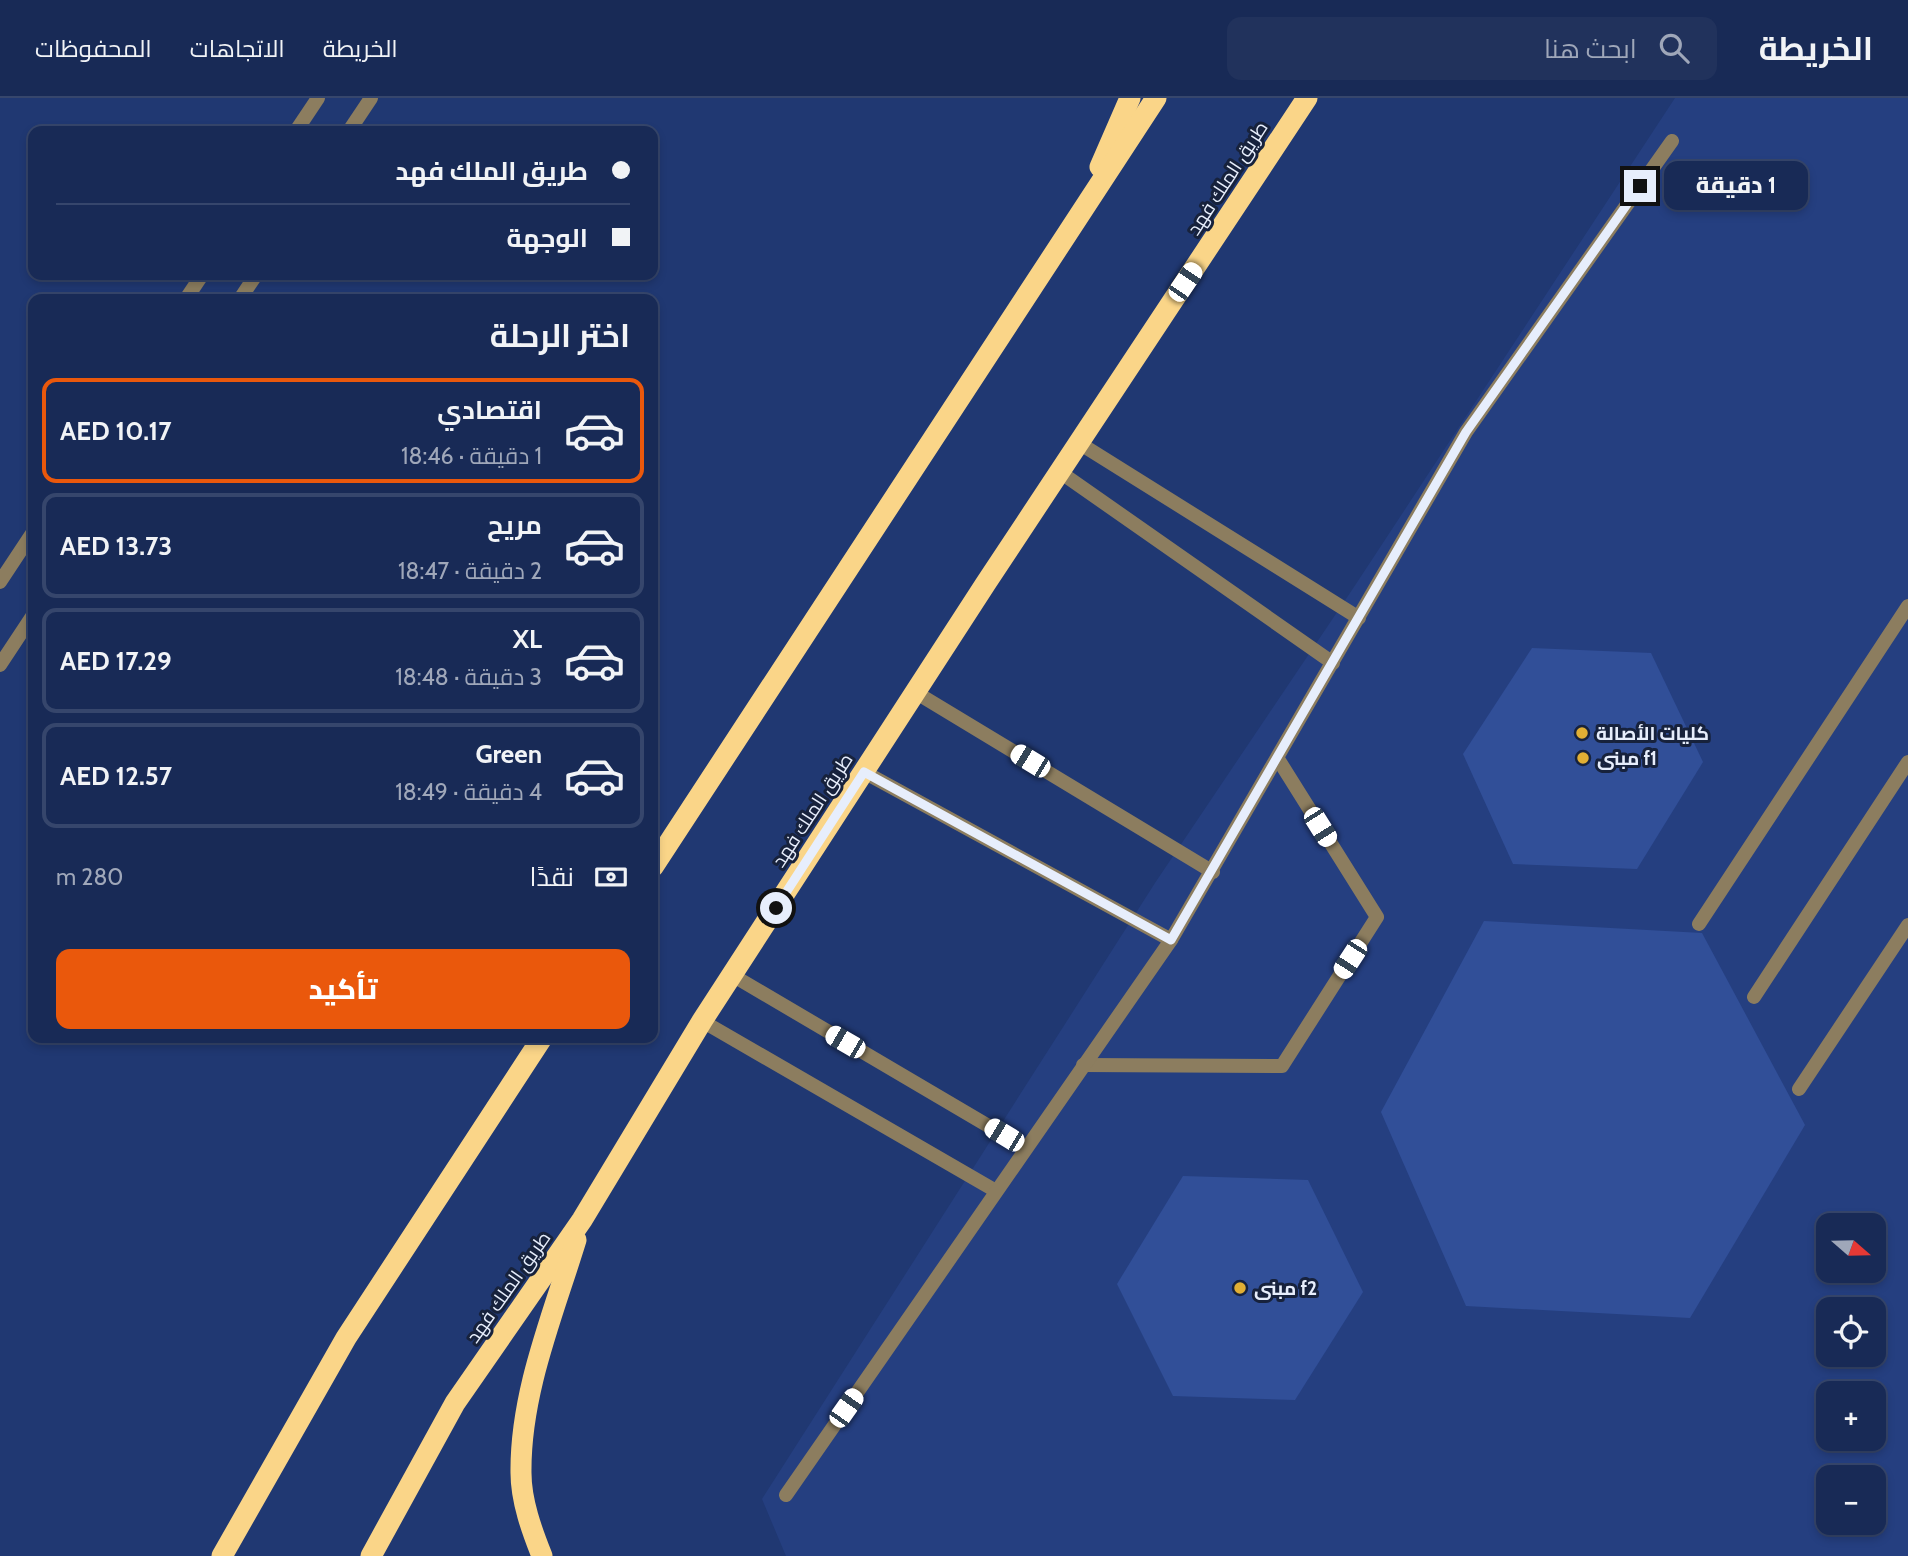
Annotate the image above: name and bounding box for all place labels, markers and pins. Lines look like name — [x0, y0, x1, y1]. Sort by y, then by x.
place label: كليات الأصالة — [1596, 722, 1709, 745]
marker: كليات الأصالة — [1574, 725, 1590, 741]
place label: مبنى f1 — [1597, 747, 1657, 770]
marker: مبنى f1 — [1575, 750, 1591, 766]
place label: مبنى f2 — [1254, 1277, 1317, 1300]
marker: مبنى f2 — [1232, 1280, 1248, 1296]

